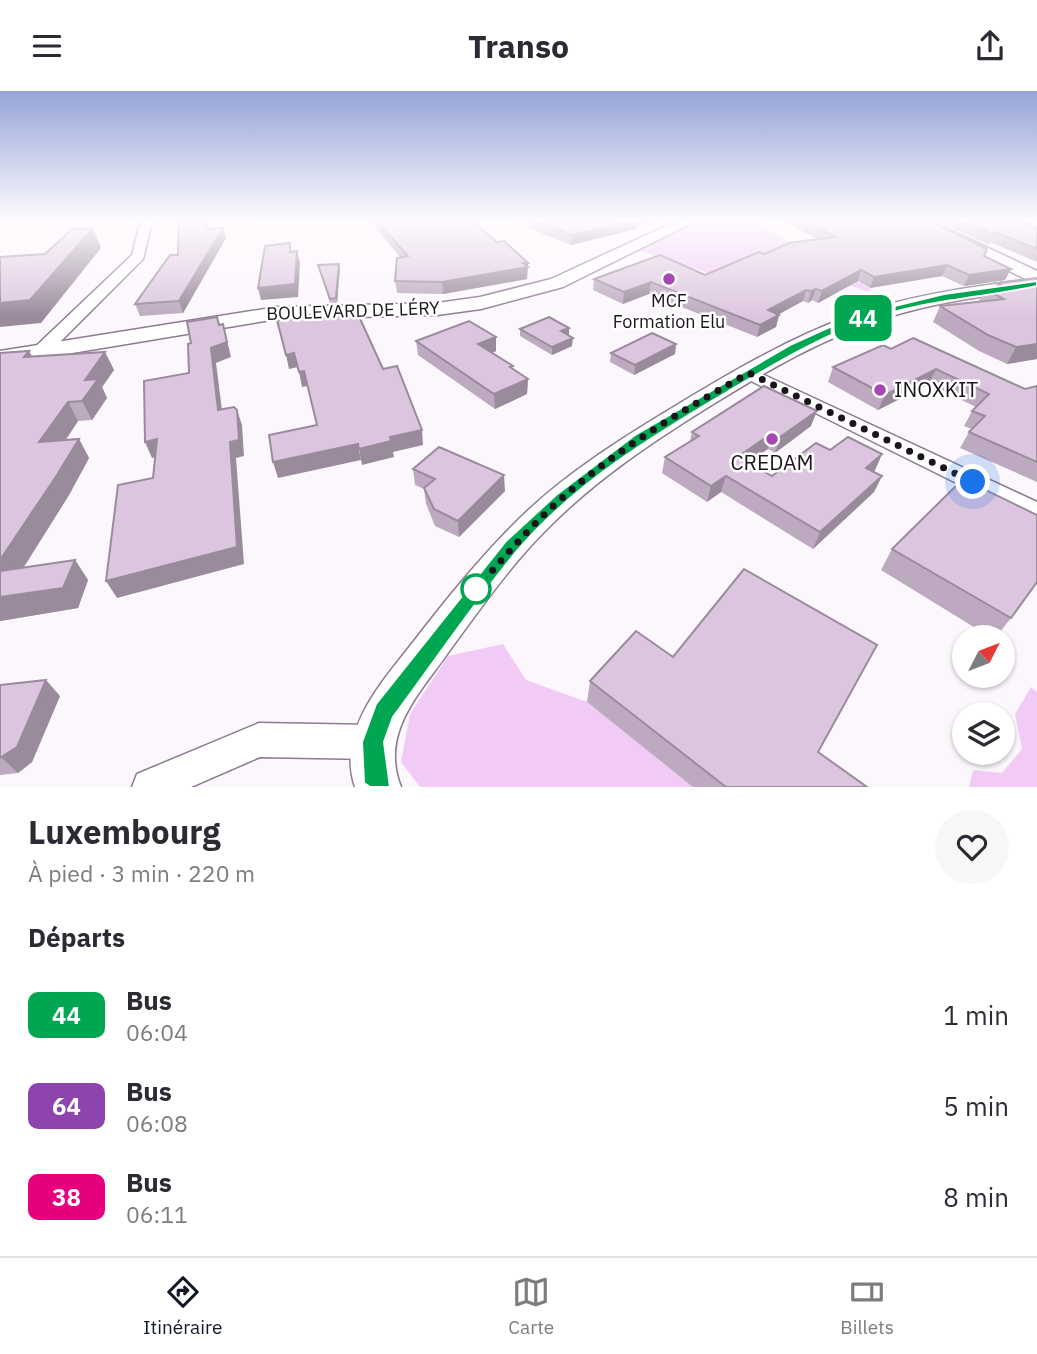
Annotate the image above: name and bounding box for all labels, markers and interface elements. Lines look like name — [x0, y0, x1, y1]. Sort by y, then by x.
text: Transo — [468, 25, 569, 67]
icon: menu — [28, 27, 66, 65]
icon: share — [971, 27, 1009, 65]
marker: MCF Formation Elu — [661, 271, 677, 287]
place label: MCF Formation Elu — [613, 289, 725, 333]
line badge: 44 — [832, 295, 894, 341]
street label: BOULEVARD DE LÉRY — [266, 296, 440, 325]
text: 44 — [849, 302, 877, 334]
place label: INOXKIT — [894, 375, 978, 403]
marker: INOXKIT — [872, 382, 888, 398]
marker: CREDAM — [764, 431, 780, 447]
place label: CREDAM — [730, 448, 814, 476]
your location — [955, 464, 990, 499]
unlabelled marker — [461, 574, 491, 604]
north arrow — [952, 625, 1015, 688]
map controls — [952, 625, 1015, 765]
button: layers — [952, 702, 1015, 765]
text: Luxembourg — [28, 810, 220, 853]
button: heart — [935, 810, 1009, 884]
text: À pied · 3 min · 220 m — [28, 858, 255, 888]
text: Départs — [28, 920, 125, 954]
text: Bus — [126, 983, 172, 1017]
text: 1 min — [943, 998, 1009, 1032]
text: 44 — [52, 999, 81, 1031]
text: 06:04 — [126, 1017, 188, 1047]
text: Bus — [126, 1074, 172, 1108]
text: 5 min — [943, 1089, 1009, 1123]
text: 64 — [52, 1090, 81, 1122]
text: 06:08 — [126, 1108, 188, 1138]
text: Bus — [126, 1165, 172, 1199]
text: 8 min — [943, 1180, 1009, 1214]
text: 38 — [52, 1181, 81, 1213]
text: 06:11 — [126, 1199, 188, 1229]
tab: Itinéraire — [143, 1273, 222, 1339]
tab: Carte — [508, 1273, 554, 1339]
tab: Billets — [840, 1273, 894, 1339]

